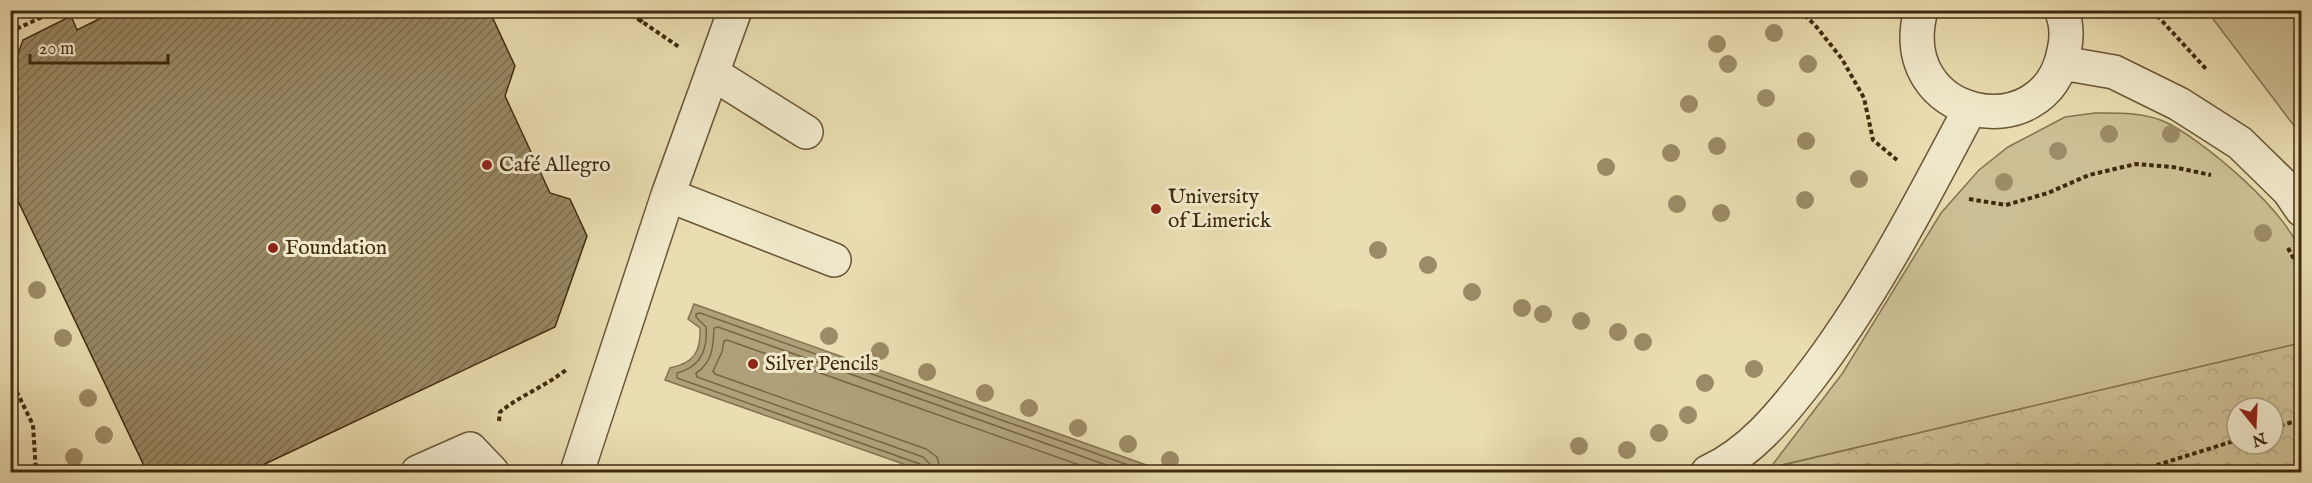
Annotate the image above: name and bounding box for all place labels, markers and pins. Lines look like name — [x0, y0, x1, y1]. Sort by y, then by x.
place label: Café Allegro — [499, 152, 611, 179]
marker: Café Allegro — [480, 158, 494, 172]
place label: University of Limerick — [1168, 184, 1272, 235]
marker: University of Limerick — [1149, 202, 1163, 216]
place label: Foundation — [285, 235, 387, 262]
marker: Foundation — [266, 241, 280, 255]
place label: Silver Pencils — [765, 351, 878, 378]
marker: Silver Pencils — [746, 357, 760, 371]

